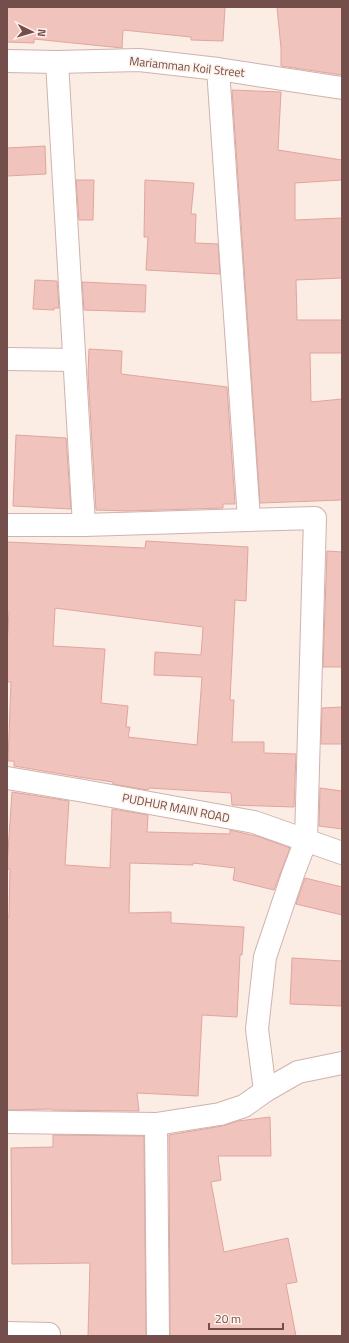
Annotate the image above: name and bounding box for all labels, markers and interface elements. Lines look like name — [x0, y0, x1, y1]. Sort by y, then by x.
north arrow — [12, 12, 52, 52]
text: N — [34, 28, 50, 37]
street label: Mariamman Koil Street — [128, 51, 247, 82]
street label: PUDHUR MAIN ROAD — [121, 788, 232, 827]
scale bar — [209, 1305, 283, 1331]
text: 20 m — [215, 1309, 241, 1328]

